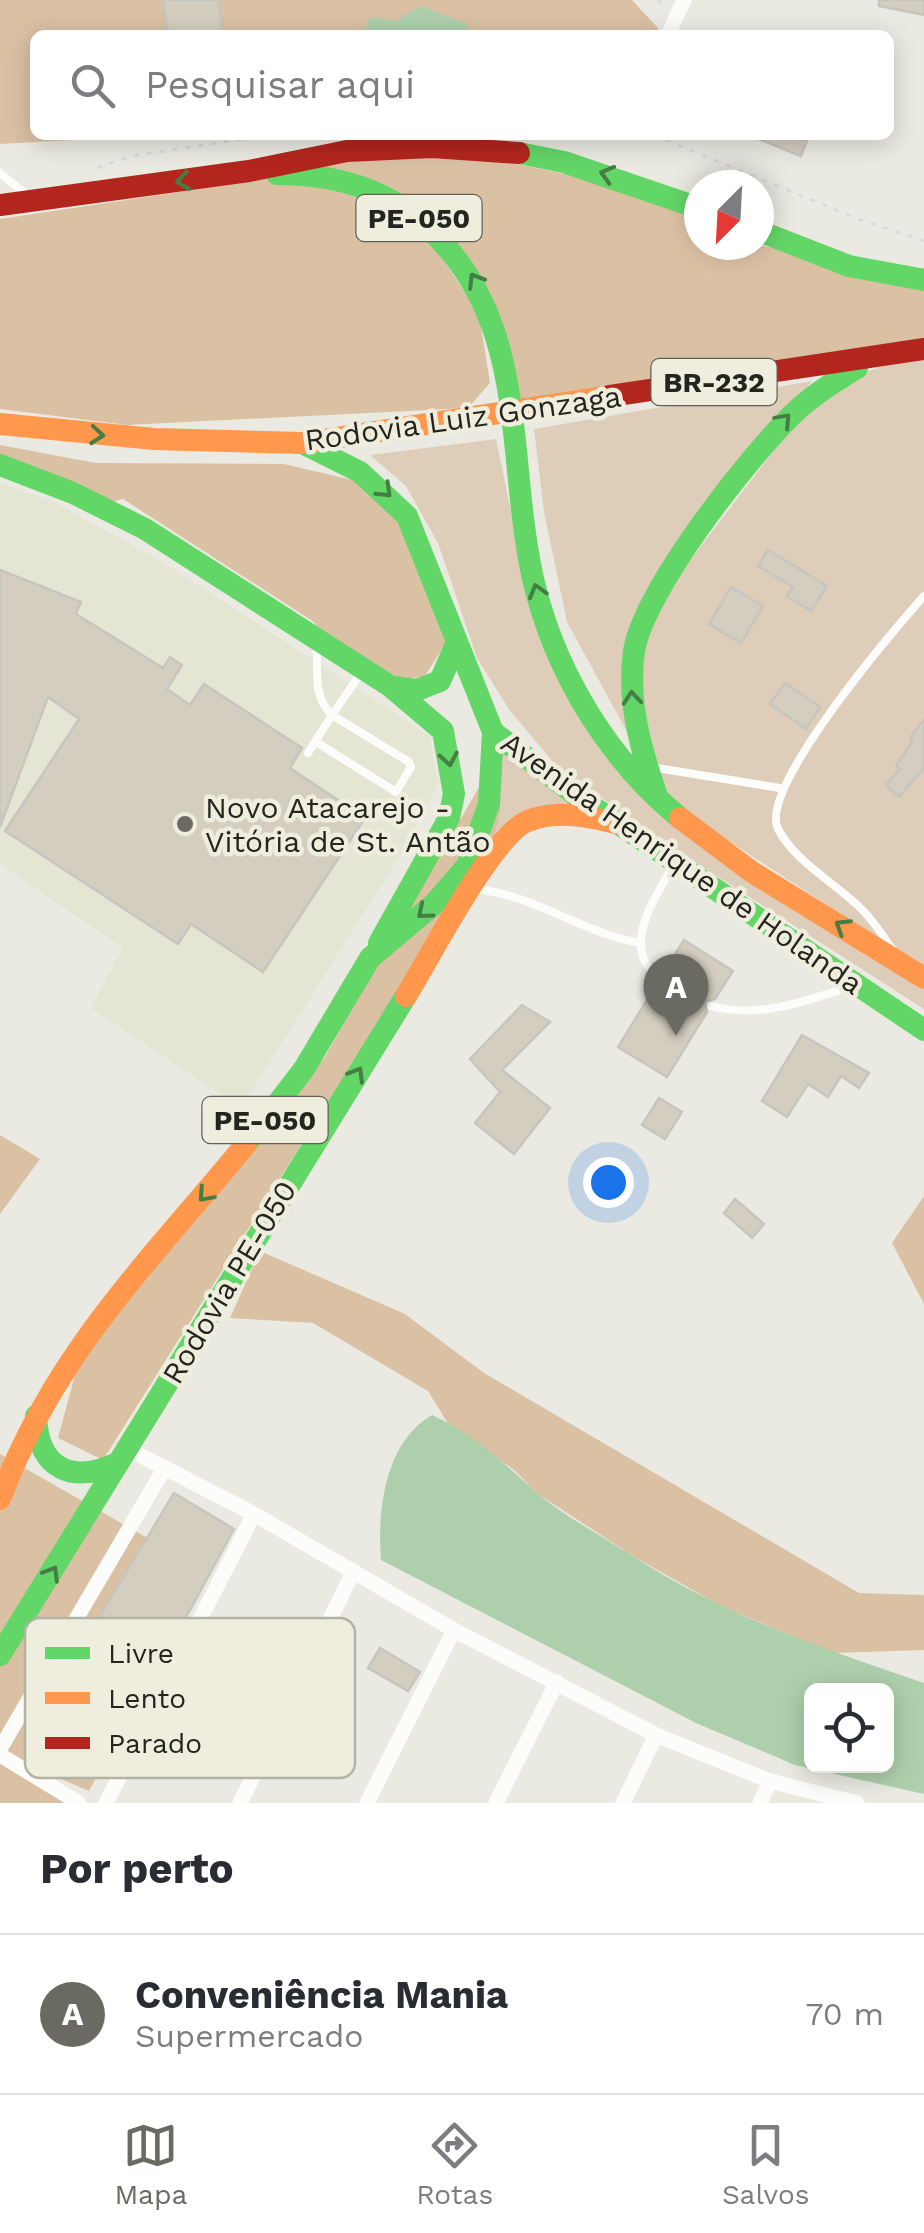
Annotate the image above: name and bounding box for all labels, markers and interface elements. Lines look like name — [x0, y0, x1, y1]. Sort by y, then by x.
search box — [30, 30, 894, 140]
icon: search — [65, 58, 120, 113]
text: Pesquisar aqui — [145, 63, 415, 107]
one-way arrow — [599, 165, 617, 186]
one-way arrow — [174, 169, 191, 190]
north arrow — [684, 170, 774, 260]
road number: PE-050 — [356, 195, 482, 241]
one-way arrow — [468, 272, 487, 290]
road number: BR-232 — [652, 359, 776, 405]
street label: Rodovia Luiz Gonzaga — [303, 378, 623, 458]
one-way arrow — [773, 413, 791, 432]
one-way arrow — [89, 424, 105, 445]
one-way arrow — [374, 479, 392, 497]
one-way arrow — [528, 583, 549, 600]
one-way arrow — [622, 690, 644, 706]
street label: Avenida Henrique de Holanda — [494, 724, 870, 1002]
one-way arrow — [438, 751, 459, 767]
place label: Novo Atacarejo - Vitória de St. Antão — [205, 790, 491, 859]
marker: Novo Atacarejo - Vitória de St. Antão — [174, 813, 196, 835]
one-way arrow — [417, 900, 435, 918]
one-way arrow — [834, 919, 852, 938]
pin: A — [644, 954, 708, 1036]
one-way arrow — [344, 1067, 363, 1085]
road number: PE-050 — [202, 1097, 328, 1143]
your location — [583, 1157, 634, 1208]
street label: Rodovia PE-050 — [155, 1174, 303, 1390]
one-way arrow — [199, 1183, 217, 1202]
one-way arrow — [40, 1566, 59, 1584]
legend — [25, 1618, 355, 1778]
text: Livre — [108, 1637, 174, 1670]
text: Lento — [108, 1682, 186, 1715]
map controls — [804, 1683, 894, 1773]
button: locate — [804, 1683, 894, 1773]
text: Parado — [108, 1727, 202, 1760]
text: Por perto — [40, 1844, 234, 1893]
text: Conveniência Mania — [135, 1973, 508, 2017]
text: A — [62, 1995, 83, 2033]
text: 70 m — [805, 1995, 884, 2033]
text: Supermercado — [135, 2017, 363, 2055]
tab: Mapa — [114, 2118, 187, 2211]
tab: Rotas — [416, 2118, 493, 2211]
tab: Salvos — [722, 2118, 810, 2211]

